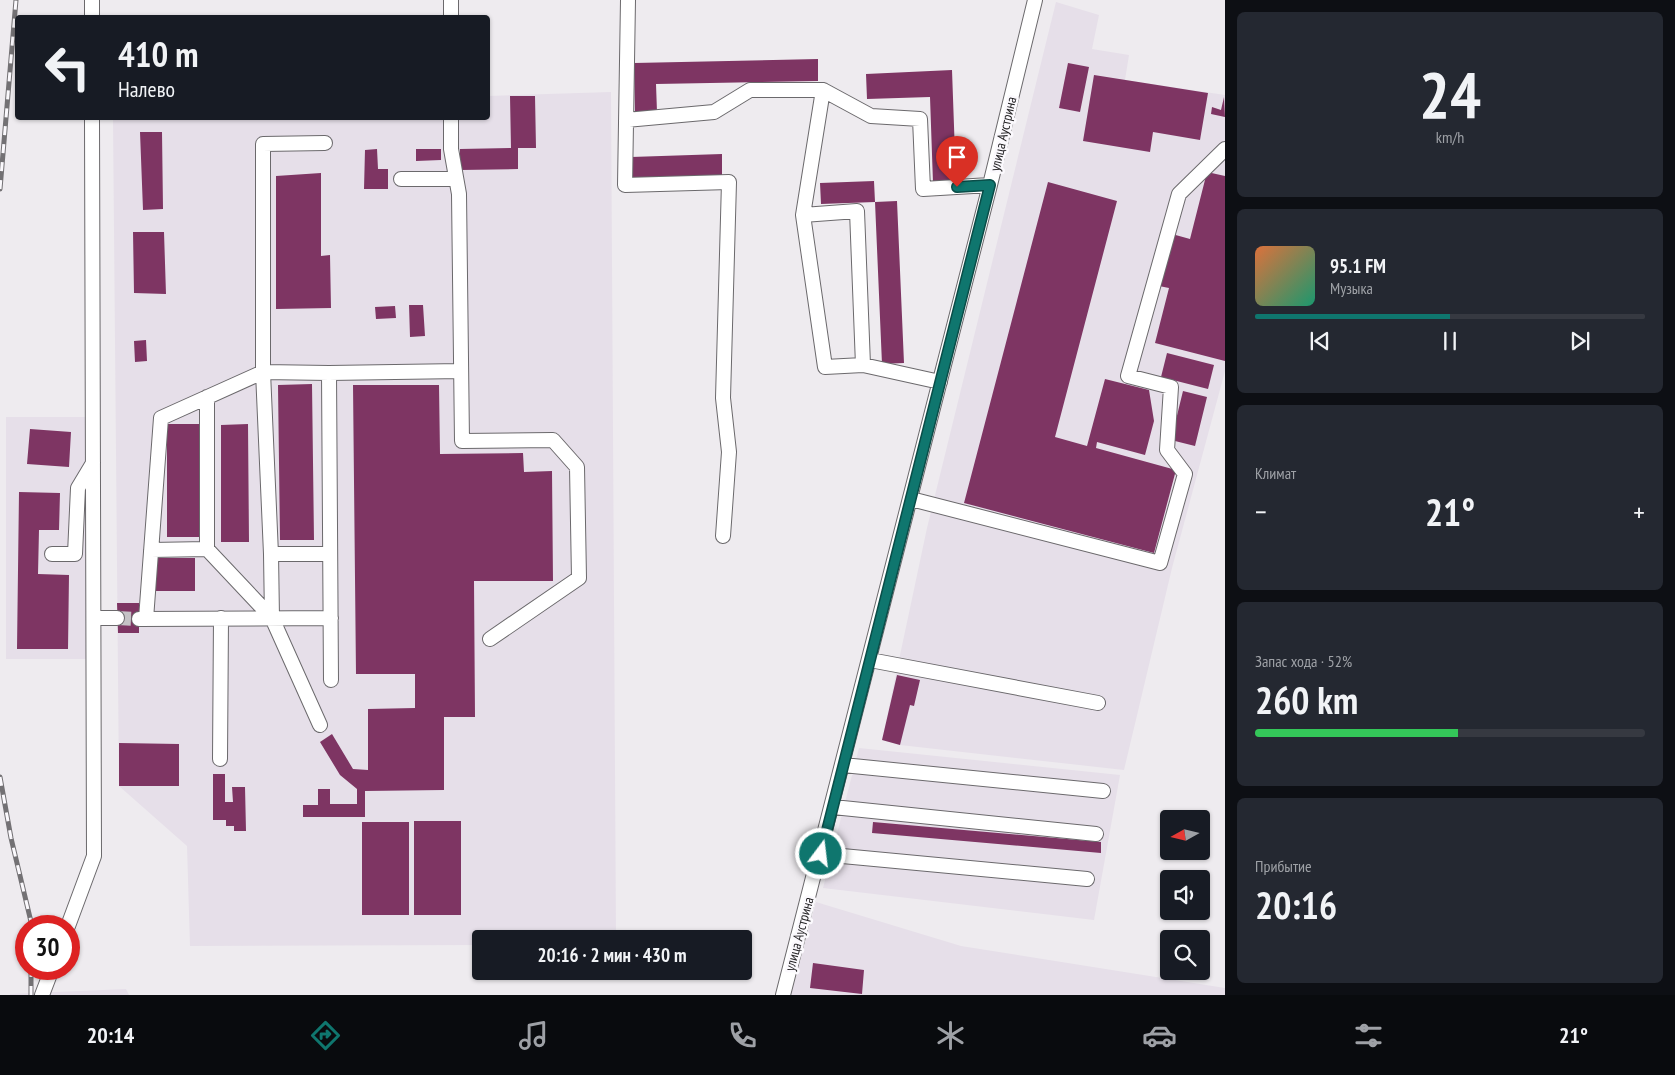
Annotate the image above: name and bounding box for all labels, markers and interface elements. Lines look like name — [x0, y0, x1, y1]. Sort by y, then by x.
text: 410 m — [118, 31, 199, 77]
icon: left — [35, 35, 100, 100]
text: 24 — [1419, 52, 1481, 136]
text: Налево — [118, 75, 175, 103]
street label: улица Аустрина — [986, 95, 1020, 173]
text: km/h — [1436, 127, 1464, 147]
pin — [936, 136, 978, 187]
icon: arrive — [943, 143, 971, 171]
text: 95.1 FM — [1330, 254, 1386, 278]
text: Музыка — [1330, 278, 1373, 298]
icon: previous — [1306, 327, 1334, 355]
icon: pause — [1436, 327, 1464, 355]
icon: next — [1566, 327, 1594, 355]
text: Климат — [1255, 463, 1296, 483]
text: 21° — [1425, 487, 1475, 536]
text: − — [1255, 493, 1267, 530]
text: + — [1633, 493, 1645, 530]
text: Запас хода · 52% — [1255, 651, 1352, 671]
text: 260 km — [1255, 675, 1358, 724]
north arrow — [1160, 810, 1210, 860]
map controls — [1160, 810, 1210, 980]
position arrow — [794, 827, 846, 879]
text: Прибытие — [1255, 856, 1312, 876]
button: sound — [1160, 870, 1210, 920]
text: 20:16 — [1255, 880, 1337, 929]
street label: улица Аустрина — [780, 895, 818, 973]
speed limit sign: 30 — [15, 915, 80, 980]
button: search — [1160, 930, 1210, 980]
text: 20:16 · 2 мин · 430 m — [538, 943, 686, 967]
icon: directions — [308, 1018, 343, 1053]
icon: music — [516, 1018, 551, 1053]
icon: phone — [725, 1018, 760, 1053]
icon: climate — [933, 1018, 968, 1053]
icon: car — [1142, 1018, 1177, 1053]
icon: filters — [1351, 1018, 1386, 1053]
text: 20:14 — [87, 1021, 134, 1049]
text: 21° — [1559, 1021, 1588, 1049]

